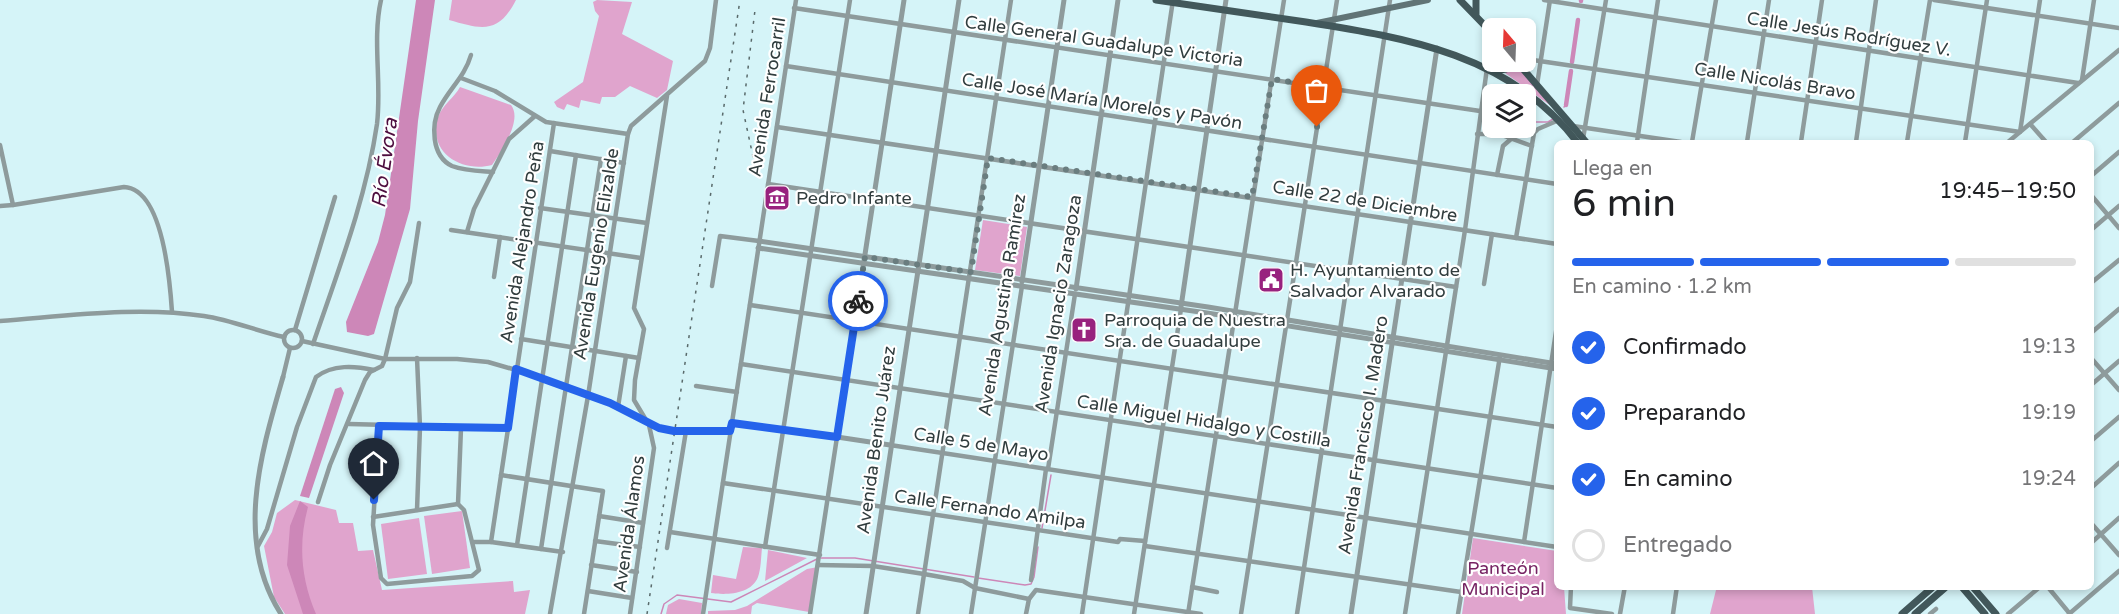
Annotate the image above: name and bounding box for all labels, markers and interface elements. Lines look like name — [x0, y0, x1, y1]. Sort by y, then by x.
street label: Calle Jesús Rodríguez V. — [1745, 7, 1953, 61]
street label: Calle General Guadalupe Victoria — [963, 11, 1245, 71]
street label: Avenida Ferrocarril — [744, 16, 790, 178]
north arrow — [1482, 18, 1536, 72]
map controls — [1482, 18, 1536, 138]
street label: Calle Nicolás Bravo — [1693, 57, 1857, 105]
pin — [1291, 65, 1342, 127]
street label: Calle José María Morelos y Pavón — [960, 68, 1244, 134]
icon: bag — [1300, 74, 1333, 107]
button: layers — [1482, 84, 1536, 138]
water label: Río Évora — [367, 116, 403, 210]
street label: Avenida Alejandro Peña — [495, 139, 549, 345]
street label: Avenida Eugenio Elizalde — [568, 146, 624, 362]
text: Llega en — [1572, 157, 1652, 181]
street label: Calle 22 de Diciembre — [1271, 176, 1459, 226]
text: 19:45–19:50 — [1939, 178, 2076, 204]
text: 6 min — [1572, 180, 1676, 227]
museum icon: Pedro Infante — [762, 183, 792, 213]
place label: Pedro Infante — [796, 187, 912, 209]
street label: Avenida Agustina Ramírez — [974, 192, 1030, 418]
street label: Avenida Ignacio Zaragoza — [1030, 193, 1086, 415]
place label: H. Ayuntamiento de Salvador Alvarado — [1290, 259, 1460, 302]
public building icon: H. Ayuntamiento de Salvador Alvarado — [1256, 265, 1286, 295]
courier — [828, 271, 888, 331]
text: En camino · 1.2 km — [1572, 275, 1752, 299]
icon: bike — [842, 285, 875, 318]
place label: Parroquia de Nuestra Sra. de Guadalupe — [1104, 309, 1286, 352]
street label: Avenida Francisco I. Madero — [1333, 314, 1393, 556]
church icon: Parroquia de Nuestra Sra. de Guadalupe — [1069, 315, 1099, 345]
icon: check — [1572, 331, 1605, 364]
text: Confirmado — [1623, 334, 1747, 360]
text: 19:13 — [2021, 335, 2076, 359]
street label: Avenida Benito Juárez — [852, 345, 900, 535]
street label: Calle Miguel Hidalgo y Costilla — [1075, 390, 1333, 452]
icon: check — [1572, 397, 1605, 430]
text: Preparando — [1623, 400, 1746, 426]
text: 19:19 — [2021, 401, 2076, 425]
street label: Calle 5 de Mayo — [912, 422, 1050, 466]
pin — [348, 438, 399, 500]
icon: home — [357, 447, 390, 480]
street label: Avenida Álamos — [609, 454, 649, 594]
icon: check — [1572, 463, 1605, 496]
text: En camino — [1623, 466, 1733, 492]
text: 19:24 — [2021, 467, 2076, 491]
street label: Calle Fernando Amilpa — [893, 485, 1087, 533]
text: Entregado — [1623, 532, 1732, 558]
park label: Panteón Municipal — [1461, 557, 1545, 600]

